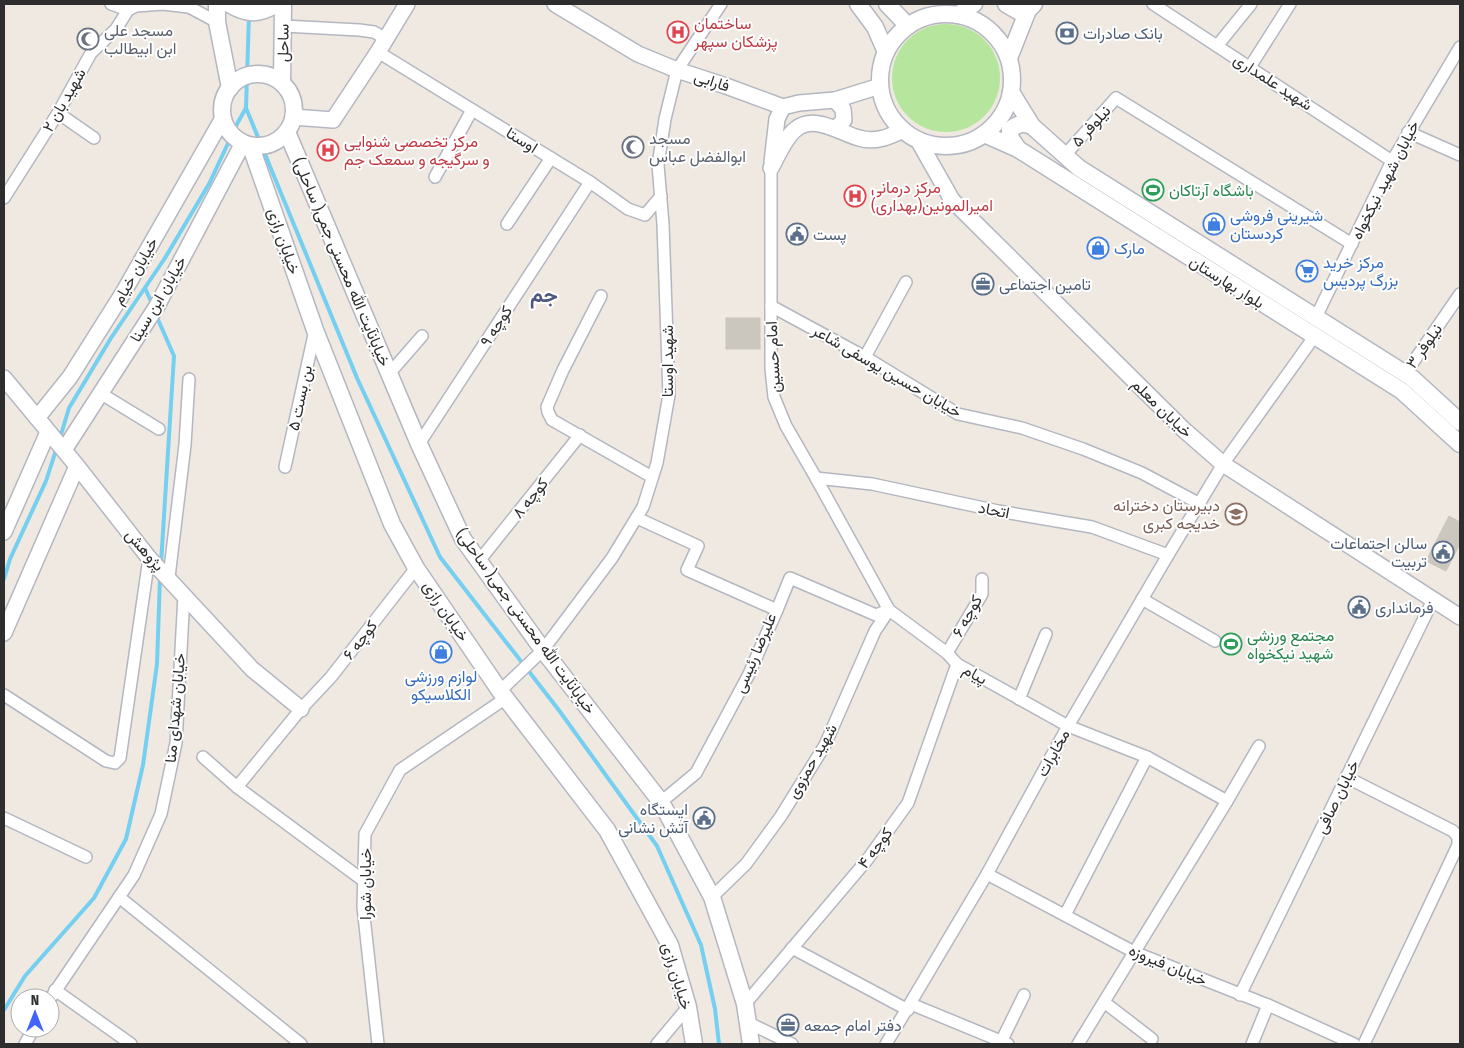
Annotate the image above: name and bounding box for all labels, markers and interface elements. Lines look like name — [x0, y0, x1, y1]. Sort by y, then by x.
place label: ساختمان پزشکان سپهر — [693, 14, 777, 53]
hospital icon: ساختمان پزشکان سپهر — [666, 20, 690, 44]
place label: مسجد علی ابن ابیطالب — [104, 21, 176, 59]
bank icon: بانک صادرات — [1055, 21, 1079, 45]
street label: ساحل — [273, 24, 294, 62]
place label: بانک صادرات — [1083, 24, 1163, 44]
mosque icon: مسجد علی ابن ابیطالب — [76, 27, 100, 51]
street label: شهید علمداری — [1229, 49, 1316, 115]
street label: شهید بان ۲ — [38, 65, 91, 136]
street label: فارابی — [692, 66, 732, 97]
street label: نیلوفر ۵ — [1067, 101, 1115, 151]
street label: خیابان شهید نیکخواه — [1347, 117, 1424, 243]
street label: اوستا — [502, 123, 541, 158]
place label: مسجد ابوالفضل عباس — [649, 129, 746, 167]
place label: مرکز تخصصی شنوایی و سرگیجه و سمعک جم — [344, 132, 490, 170]
mosque icon: مسجد ابوالفضل عباس — [621, 135, 645, 159]
hospital icon: مرکز تخصصی شنوایی و سرگیجه و سمعک جم — [316, 138, 340, 162]
street label: خیابانآیت الله محسنی جمی( ساحلی) — [288, 155, 395, 370]
place label: مرکز درمانی امیرالمونین(بهداری) — [871, 178, 993, 216]
sports icon: باشگاه آرتاکان — [1141, 178, 1165, 202]
place label: باشگاه آرتاکان — [1169, 181, 1254, 201]
hospital icon: مرکز درمانی امیرالمونین(بهداری) — [843, 184, 867, 208]
street label: خیابان رازی — [263, 205, 304, 277]
place label: شیرینی فروشی کردستان — [1230, 206, 1323, 244]
shop icon: شیرینی فروشی کردستان — [1202, 212, 1226, 236]
public building icon: پست — [785, 222, 809, 246]
place label: پست — [813, 225, 846, 246]
street label: خیابان خیام — [108, 234, 163, 308]
shop icon: مارک — [1086, 236, 1110, 260]
place label: مارک — [1114, 239, 1145, 259]
street label: بلوار بهارستان — [1186, 251, 1268, 313]
street label: خیابان ابن سینا — [126, 252, 191, 346]
place label: مرکز خرید بزرگ پردیس — [1323, 253, 1398, 292]
supermarket icon: مرکز خرید بزرگ پردیس — [1295, 259, 1319, 283]
office icon: تامین اجتماعی — [971, 272, 995, 296]
place label: تامین اجتماعی — [999, 275, 1091, 295]
district label: جم — [530, 282, 558, 309]
street label: کوچه ۹ — [476, 302, 518, 351]
street label: خیابان حسین یوسفی شاعر — [808, 320, 965, 423]
street label: نیلوفر ۳ — [1402, 320, 1447, 373]
street label: امام حسین — [762, 321, 785, 393]
street label: شهید اوستا — [658, 325, 678, 397]
street label: بن بست ۵ — [284, 364, 317, 433]
street label: خیابان معلم — [1127, 374, 1197, 443]
street label: کوچه ۸ — [508, 474, 554, 523]
place label: دبیرستان دخترانه خدیجه کبری — [1113, 496, 1220, 534]
street label: اتحاد — [977, 498, 1011, 522]
school or university icon: دبیرستان دخترانه خدیجه کبری — [1224, 502, 1248, 526]
street label: خیابانآیت الله محسنی جمی( ساحلی) — [451, 524, 600, 718]
street label: پژوهش — [120, 525, 168, 576]
place label: سالن اجتماعات تربیت — [1330, 534, 1427, 572]
public building icon: سالن اجتماعات تربیت — [1431, 540, 1455, 564]
street label: خیابان رازی — [418, 577, 473, 646]
street label: کوچه ۶ — [948, 592, 988, 641]
public building icon: فرمانداری — [1347, 595, 1371, 619]
place label: فرمانداری — [1375, 598, 1434, 618]
street label: علیرضا رئیسی — [730, 610, 781, 696]
street label: کوچه ۶ — [339, 617, 383, 665]
place label: مجتمع ورزشی شهید نیکخواه — [1247, 626, 1334, 664]
sports icon: مجتمع ورزشی شهید نیکخواه — [1219, 632, 1243, 656]
shop icon: لوازم ورزشی الکلاسیکو — [429, 640, 453, 664]
street label: خیابان شهدای منا — [161, 652, 190, 764]
street label: پیام — [958, 660, 991, 690]
place label: لوازم ورزشی الکلاسیکو — [405, 667, 477, 705]
street label: شهید حمزوی — [783, 720, 842, 802]
street label: مخابرات — [1032, 726, 1075, 780]
street label: خیابان صافی — [1311, 757, 1364, 837]
place label: ایستگاه آتش نشانی — [618, 800, 689, 838]
public building icon: ایستگاه آتش نشانی — [692, 806, 716, 830]
street label: کوچه ۴ — [854, 824, 898, 873]
street label: خیابان شورا — [356, 848, 376, 920]
street label: خیابان رازی — [657, 940, 696, 1012]
street label: خیابان فیروزه — [1126, 940, 1210, 991]
north arrow — [10, 988, 60, 1038]
text: N — [31, 992, 39, 1009]
office icon: دفتر امام جمعه — [776, 1013, 800, 1037]
place label: دفتر امام جمعه — [804, 1016, 902, 1036]

